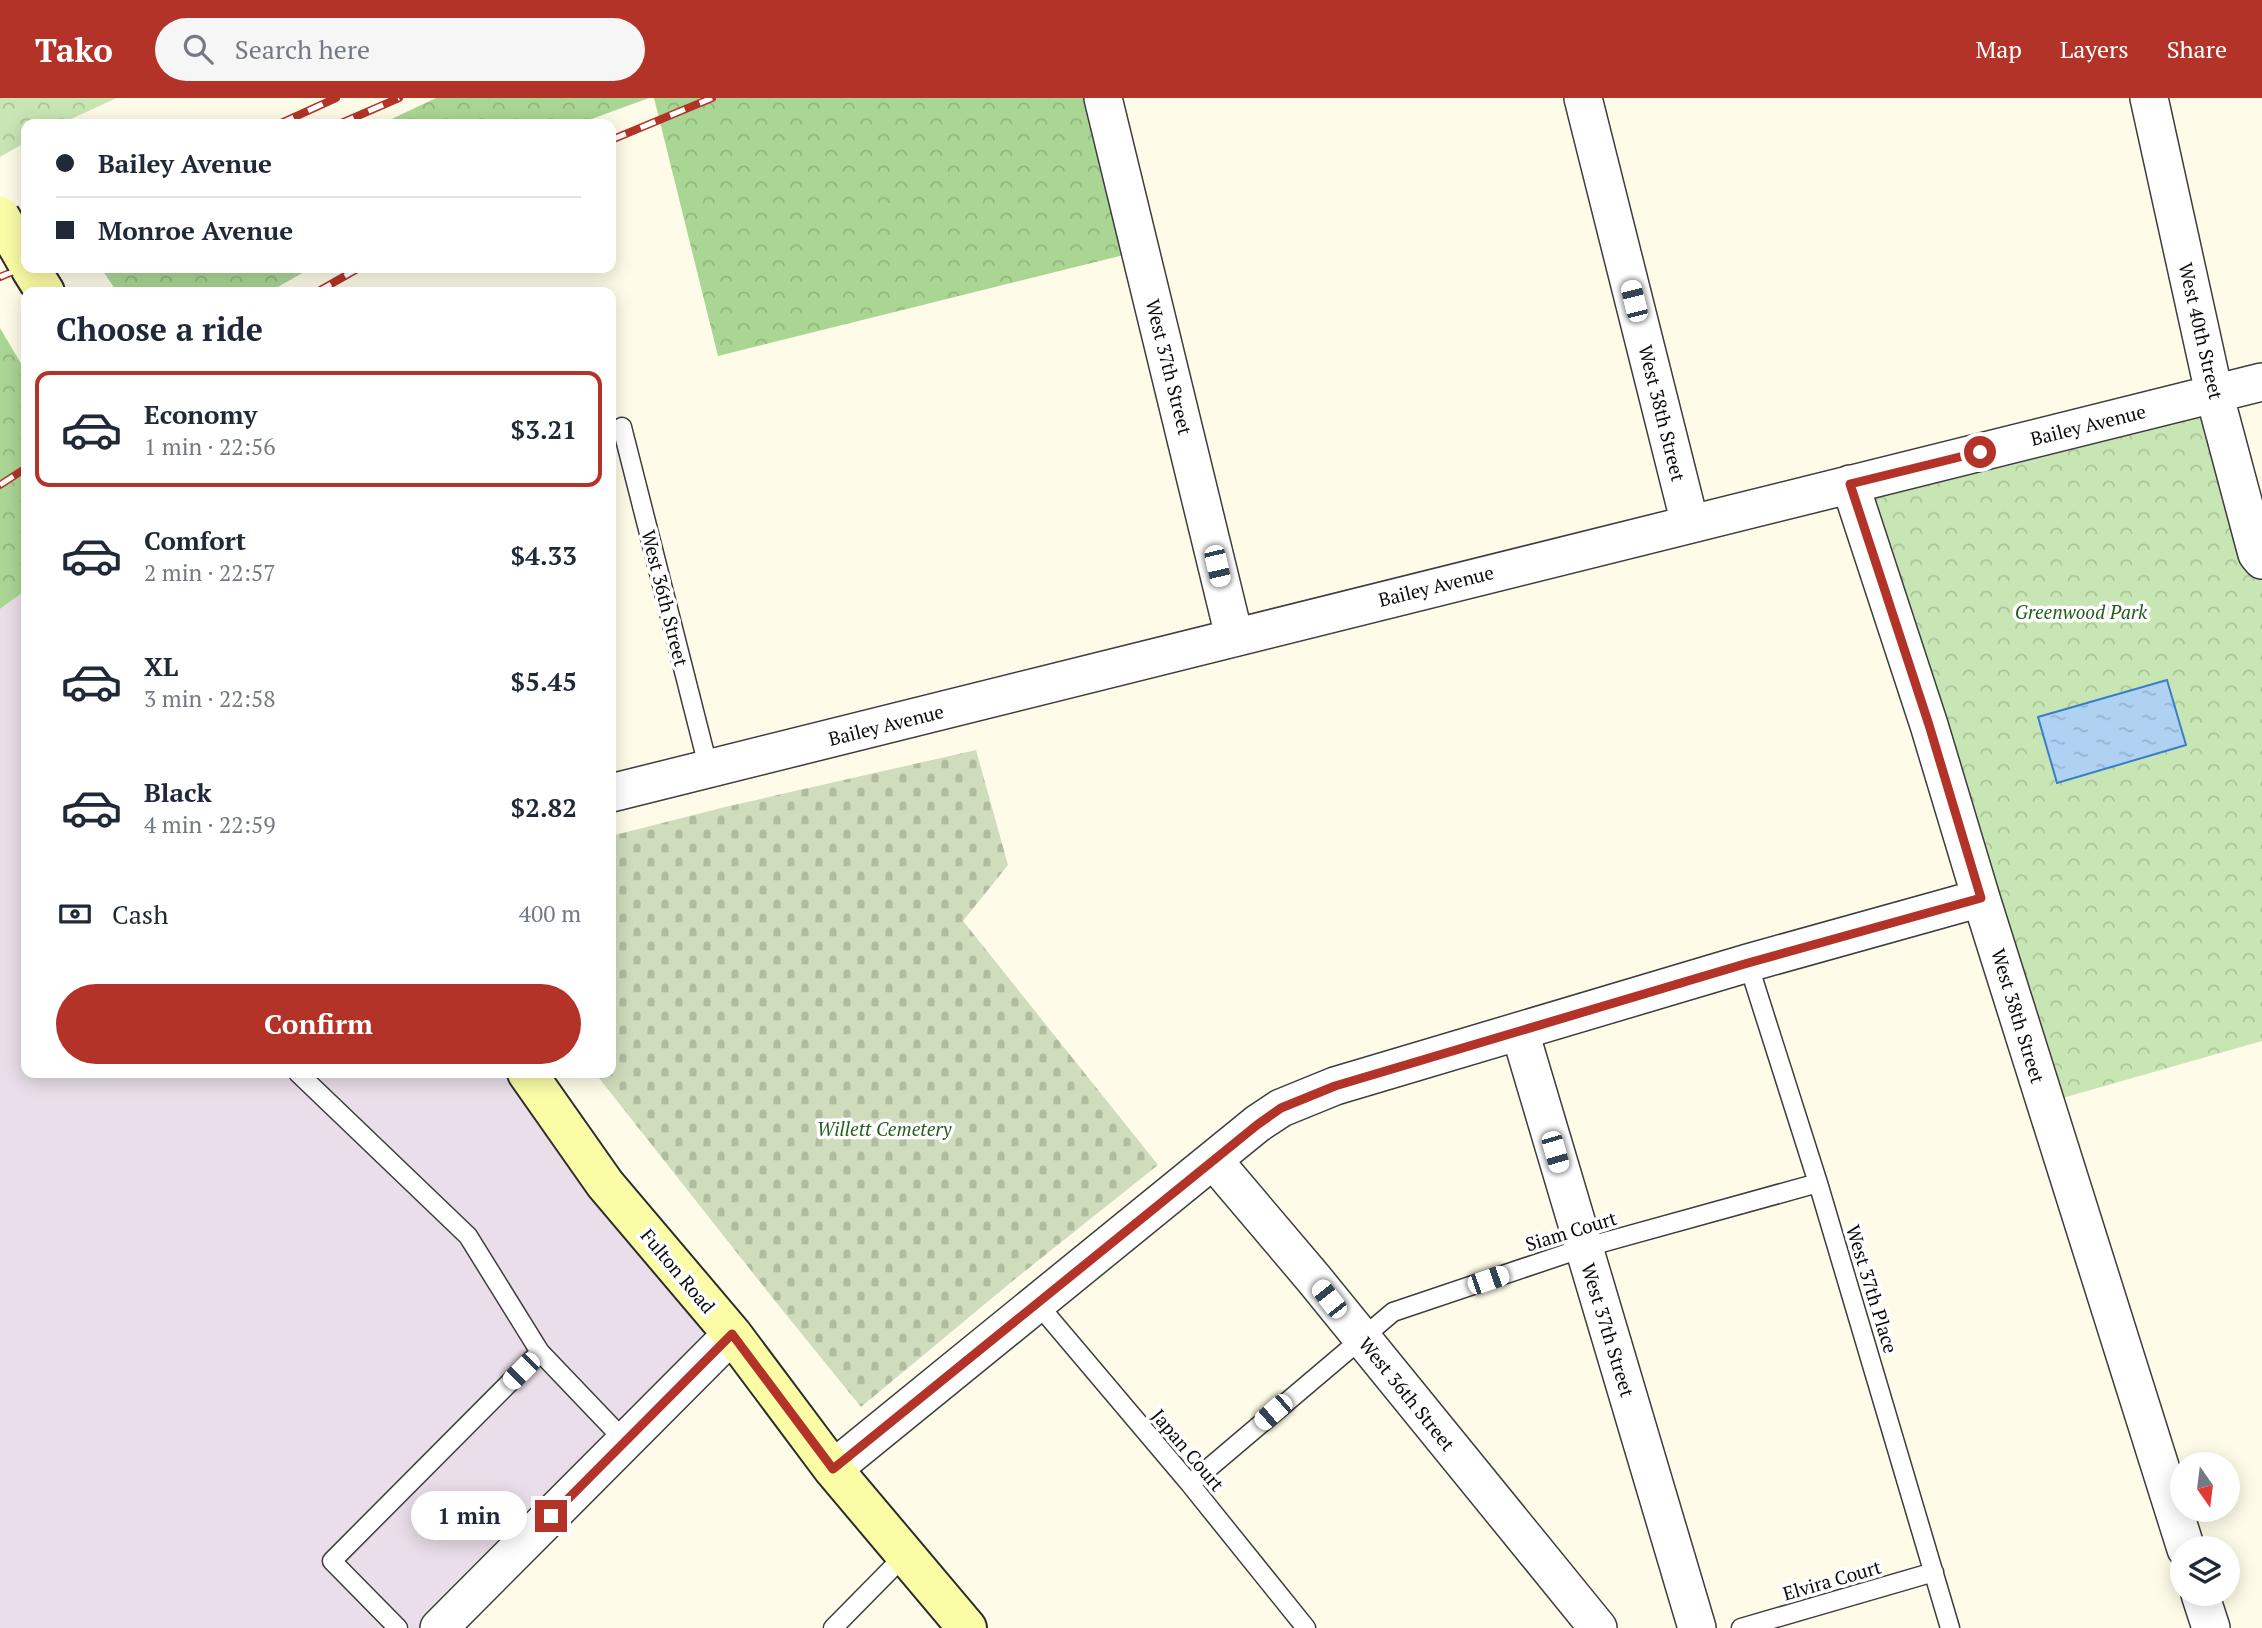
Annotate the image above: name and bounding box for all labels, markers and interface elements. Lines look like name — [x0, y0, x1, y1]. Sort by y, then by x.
search box — [155, 18, 645, 81]
text: Tako — [35, 28, 113, 71]
icon: search — [179, 30, 217, 68]
text: Search here — [235, 32, 370, 66]
text: Map — [1975, 33, 2022, 65]
text: Layers — [2060, 33, 2129, 65]
text: Share — [2167, 33, 2227, 65]
text: Bailey Avenue — [98, 146, 272, 180]
text: Monroe Avenue — [98, 213, 293, 247]
street label: West 40th Street — [2174, 260, 2229, 402]
car — [1619, 278, 1650, 324]
street label: West 37th Street — [1141, 296, 1198, 437]
text: Choose a ride — [56, 308, 263, 350]
street label: West 38th Street — [1633, 342, 1692, 484]
text: Economy — [144, 397, 257, 431]
icon: car — [60, 398, 123, 461]
street label: Bailey Avenue — [2028, 398, 2148, 451]
text: $3.21 — [511, 412, 577, 446]
text: 1 min · 22:56 — [144, 431, 276, 462]
route start — [1964, 436, 1996, 468]
text: Comfort — [144, 523, 246, 557]
icon: car — [60, 524, 123, 587]
street label: West 36th Street — [636, 527, 695, 669]
text: $4.33 — [511, 538, 577, 572]
car — [1203, 543, 1232, 589]
text: 2 min · 22:57 — [144, 557, 276, 588]
street label: Bailey Avenue — [1376, 559, 1496, 612]
park label: Greenwood Park — [2015, 599, 2148, 624]
text: XL — [144, 649, 178, 683]
icon: car — [60, 650, 123, 713]
text: $5.45 — [511, 664, 577, 698]
text: 3 min · 22:58 — [144, 683, 276, 714]
street label: Bailey Avenue — [826, 698, 946, 751]
text: Black — [144, 775, 212, 809]
icon: car — [60, 776, 123, 839]
text: $2.82 — [511, 790, 577, 824]
text: 4 min · 22:59 — [144, 809, 276, 840]
icon: cash — [56, 895, 94, 933]
text: Cash — [112, 897, 168, 931]
text: 400 m — [519, 898, 581, 929]
street label: West 38th Street — [1986, 945, 2051, 1086]
button: Confirm — [56, 984, 581, 1064]
park label: Willett Cemetery — [817, 1116, 953, 1141]
car — [1540, 1129, 1571, 1175]
street label: Siam Court — [1522, 1205, 1619, 1256]
street label: West 37th Place — [1841, 1222, 1904, 1356]
street label: Fulton Road — [636, 1223, 721, 1318]
street label: West 37th Street — [1576, 1260, 1641, 1400]
car — [1465, 1263, 1512, 1297]
car — [1308, 1276, 1351, 1322]
street label: West 36th Street — [1354, 1332, 1461, 1456]
car — [499, 1349, 544, 1393]
car — [1251, 1390, 1296, 1434]
street label: Japan Court — [1147, 1403, 1230, 1496]
north arrow — [2170, 1452, 2240, 1522]
map controls — [2170, 1452, 2240, 1606]
callout: 1 min — [411, 1492, 526, 1540]
text: 1 min — [438, 1500, 500, 1531]
route end — [535, 1500, 567, 1532]
button: layers — [2170, 1536, 2240, 1606]
street label: Elvira Court — [1780, 1554, 1884, 1605]

